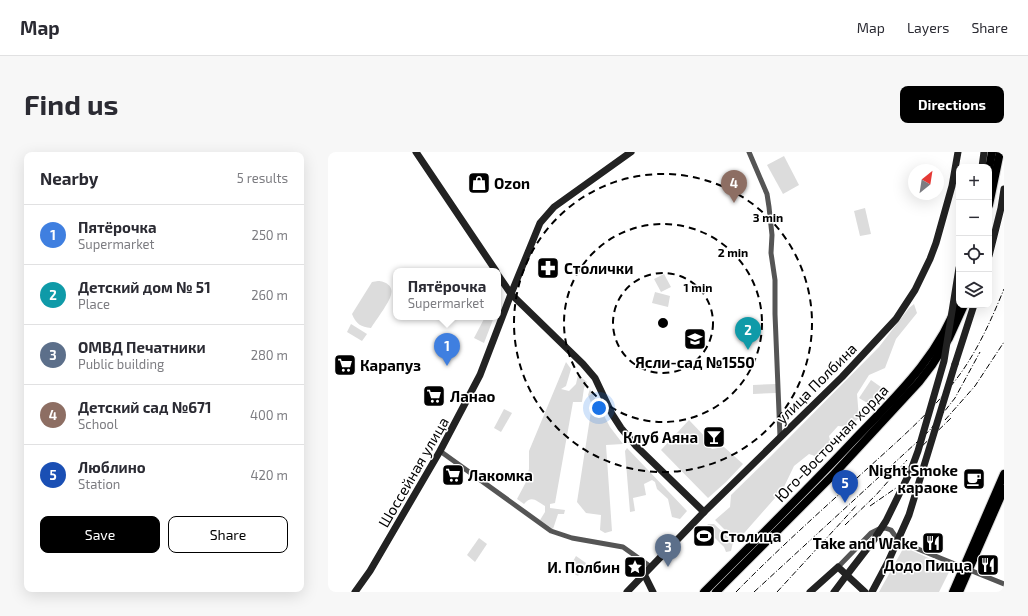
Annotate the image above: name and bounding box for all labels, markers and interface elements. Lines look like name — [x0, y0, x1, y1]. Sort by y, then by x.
text: Map — [20, 16, 60, 39]
text: Map — [857, 19, 885, 36]
text: Layers — [907, 19, 949, 36]
text: Share — [971, 19, 1008, 36]
button: Directions — [900, 86, 1004, 123]
text: Find us — [24, 87, 118, 121]
north arrow — [908, 164, 944, 200]
map controls — [956, 164, 992, 308]
button: + — [956, 164, 992, 200]
text: Nearby — [40, 168, 98, 188]
text: 5 results — [237, 170, 288, 186]
shop icon: Ozon — [466, 170, 492, 196]
pin: 4 — [721, 170, 747, 203]
place label: Ozon — [494, 174, 530, 192]
button: − — [956, 200, 992, 236]
text: 3 min — [753, 210, 783, 224]
text: Пятёрочка — [78, 218, 157, 236]
text: 1 — [50, 227, 56, 243]
text: 250 m — [252, 227, 288, 243]
text: Supermarket — [78, 236, 155, 252]
button: locate — [956, 236, 992, 272]
text: 2 min — [718, 245, 748, 259]
pharmacy icon: Столички — [535, 255, 561, 281]
place label: Столички — [564, 259, 633, 277]
popup — [393, 268, 501, 320]
button: layers — [956, 272, 992, 308]
text: Пятёрочка — [408, 277, 486, 295]
text: Детский дом № 51 — [78, 278, 211, 296]
text: 1 min — [684, 280, 712, 294]
text: 2 — [49, 287, 57, 303]
text: 260 m — [251, 287, 288, 303]
text: Supermarket — [408, 295, 484, 311]
text: Place — [78, 296, 110, 312]
centre of rings — [656, 316, 670, 330]
pin: 2 — [735, 317, 761, 350]
school or university icon: Ясли-сад №1550 — [682, 326, 708, 352]
pin: 1 — [434, 333, 460, 366]
text: ОМВД Печатники — [78, 338, 206, 356]
street label: улица Полбина — [772, 339, 861, 428]
text: 3 — [49, 347, 57, 363]
text: 280 m — [251, 347, 288, 363]
supermarket icon: Карапуз — [332, 352, 358, 378]
place label: Ясли-сад №1550 — [635, 353, 755, 371]
text: Public building — [78, 356, 164, 372]
place label: Карапуз — [360, 356, 421, 374]
street label: Юго-Восточная хорда — [770, 381, 892, 505]
supermarket icon: Ланао — [421, 383, 447, 409]
place label: Ланао — [450, 387, 495, 405]
text: Детский сад №671 — [78, 398, 212, 416]
your location — [589, 398, 609, 418]
text: 4 — [49, 407, 57, 423]
text: 400 m — [250, 407, 288, 423]
street label: Шоссейная улица — [374, 414, 453, 531]
text: School — [78, 416, 118, 432]
bar icon: Клуб Аяна — [701, 424, 727, 450]
place label: Клуб Аяна — [623, 428, 698, 446]
text: Люблино — [78, 458, 146, 476]
place label: Night Smoke караоке — [868, 461, 958, 496]
supermarket icon: Лакомка — [440, 462, 466, 488]
place label: Лакомка — [468, 466, 533, 484]
cafe icon: Night Smoke караоке — [961, 466, 987, 492]
text: 5 — [49, 467, 57, 483]
text: 420 m — [251, 467, 288, 483]
pin: 5 — [832, 470, 858, 503]
text: Station — [78, 476, 120, 492]
button: Save — [40, 516, 160, 553]
button: Share — [168, 516, 288, 553]
sports icon: Столица — [691, 523, 717, 549]
place label: Столица — [720, 527, 781, 545]
restaurant icon: Take and Wake — [920, 530, 946, 556]
pin: 3 — [655, 534, 681, 567]
place label: Take and Wake — [813, 534, 918, 552]
restaurant icon: Додо Пицца — [975, 552, 1001, 578]
place icon: И. Полбин — [622, 554, 648, 580]
place label: Додо Пицца — [884, 556, 972, 574]
place label: И. Полбин — [547, 558, 620, 576]

